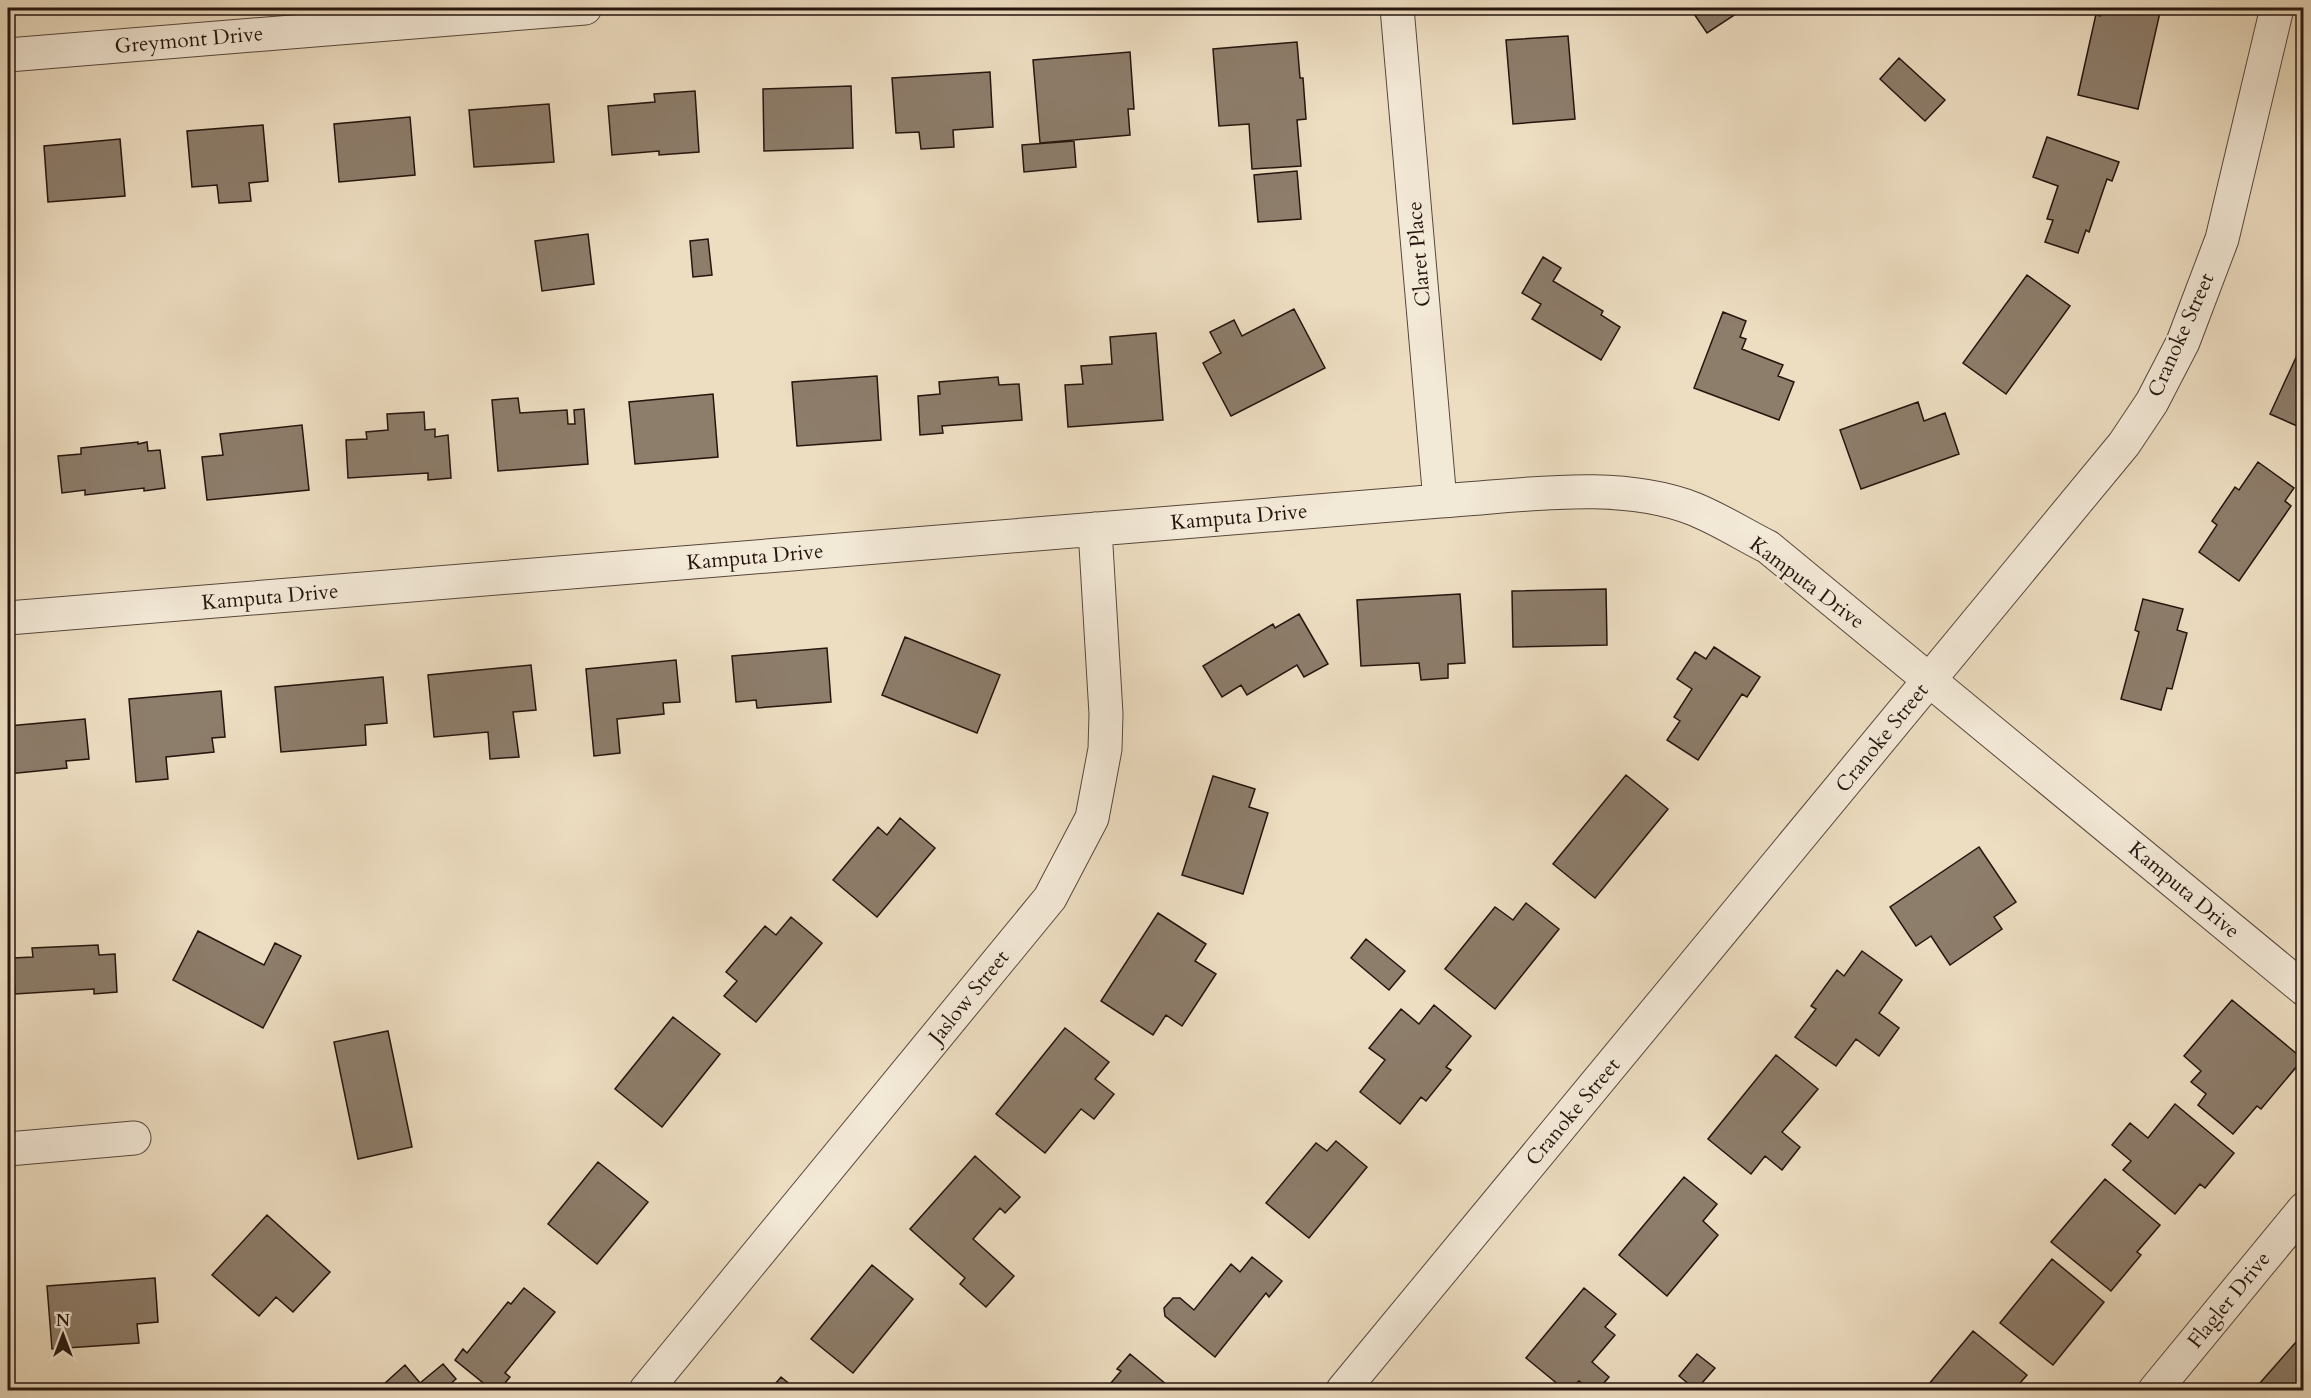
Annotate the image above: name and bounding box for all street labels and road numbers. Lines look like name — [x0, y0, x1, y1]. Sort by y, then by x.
street label: Greymont Drive — [114, 19, 264, 61]
street label: Claret Place — [1400, 200, 1438, 308]
street label: Cranoke Street — [2141, 268, 2221, 402]
street label: Kamputa Drive — [1169, 497, 1309, 537]
street label: Kamputa Drive — [1743, 530, 1871, 636]
street label: Kamputa Drive — [685, 537, 825, 577]
street label: Kamputa Drive — [200, 577, 340, 617]
street label: Cranoke Street — [1829, 677, 1935, 799]
street label: Kamputa Drive — [2122, 835, 2246, 945]
street label: Jaslow Street — [920, 944, 1016, 1052]
street label: Cranoke Street — [1519, 1051, 1627, 1172]
street label: Flagler Drive — [2181, 1245, 2277, 1355]

